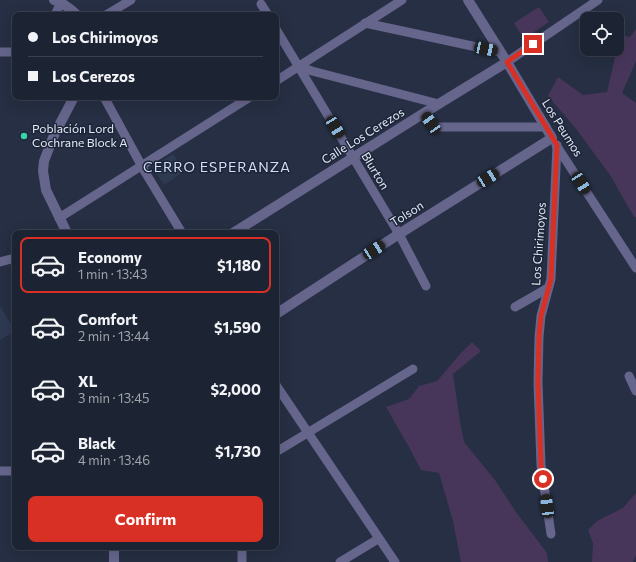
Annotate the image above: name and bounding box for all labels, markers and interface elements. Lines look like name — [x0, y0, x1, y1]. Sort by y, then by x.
map controls — [580, 12, 624, 56]
button: locate — [580, 12, 624, 56]
text: Los Chirimoyos — [52, 28, 158, 46]
route end — [524, 35, 542, 53]
car — [473, 41, 499, 57]
text: Los Cerezos — [52, 67, 135, 85]
street label: Los Peumos — [540, 96, 586, 159]
street label: Calle Los Cerezos — [319, 104, 406, 166]
car — [419, 110, 443, 136]
car — [324, 114, 346, 140]
place label: Población Lord Cochrane Block A — [32, 121, 128, 149]
marker: Población Lord Cochrane Block A — [19, 131, 29, 141]
street label: Blurton — [359, 149, 392, 192]
district label: CERRO ESPERANZA — [143, 158, 291, 175]
car — [475, 167, 501, 189]
car — [569, 170, 593, 196]
street label: Tolson — [387, 198, 426, 229]
street label: Los Chirimoyos — [528, 202, 548, 286]
car — [361, 238, 387, 262]
icon: car — [30, 247, 66, 283]
text: Economy — [78, 248, 142, 266]
text: $1,180 — [217, 256, 261, 274]
text: 1 min · 13:43 — [78, 266, 148, 282]
icon: car — [30, 309, 66, 345]
text: Comfort — [78, 310, 138, 328]
text: $1,590 — [214, 318, 261, 336]
text: 2 min · 13:44 — [78, 328, 150, 344]
icon: car — [30, 371, 66, 407]
text: XL — [78, 372, 97, 390]
text: $2,000 — [210, 380, 261, 398]
text: 3 min · 13:45 — [78, 390, 149, 406]
icon: car — [30, 433, 66, 469]
text: Black — [78, 434, 116, 452]
text: $1,730 — [215, 442, 261, 460]
text: 4 min · 13:46 — [78, 452, 150, 468]
route start — [534, 470, 552, 488]
car — [540, 493, 554, 519]
button: Confirm — [28, 496, 263, 542]

